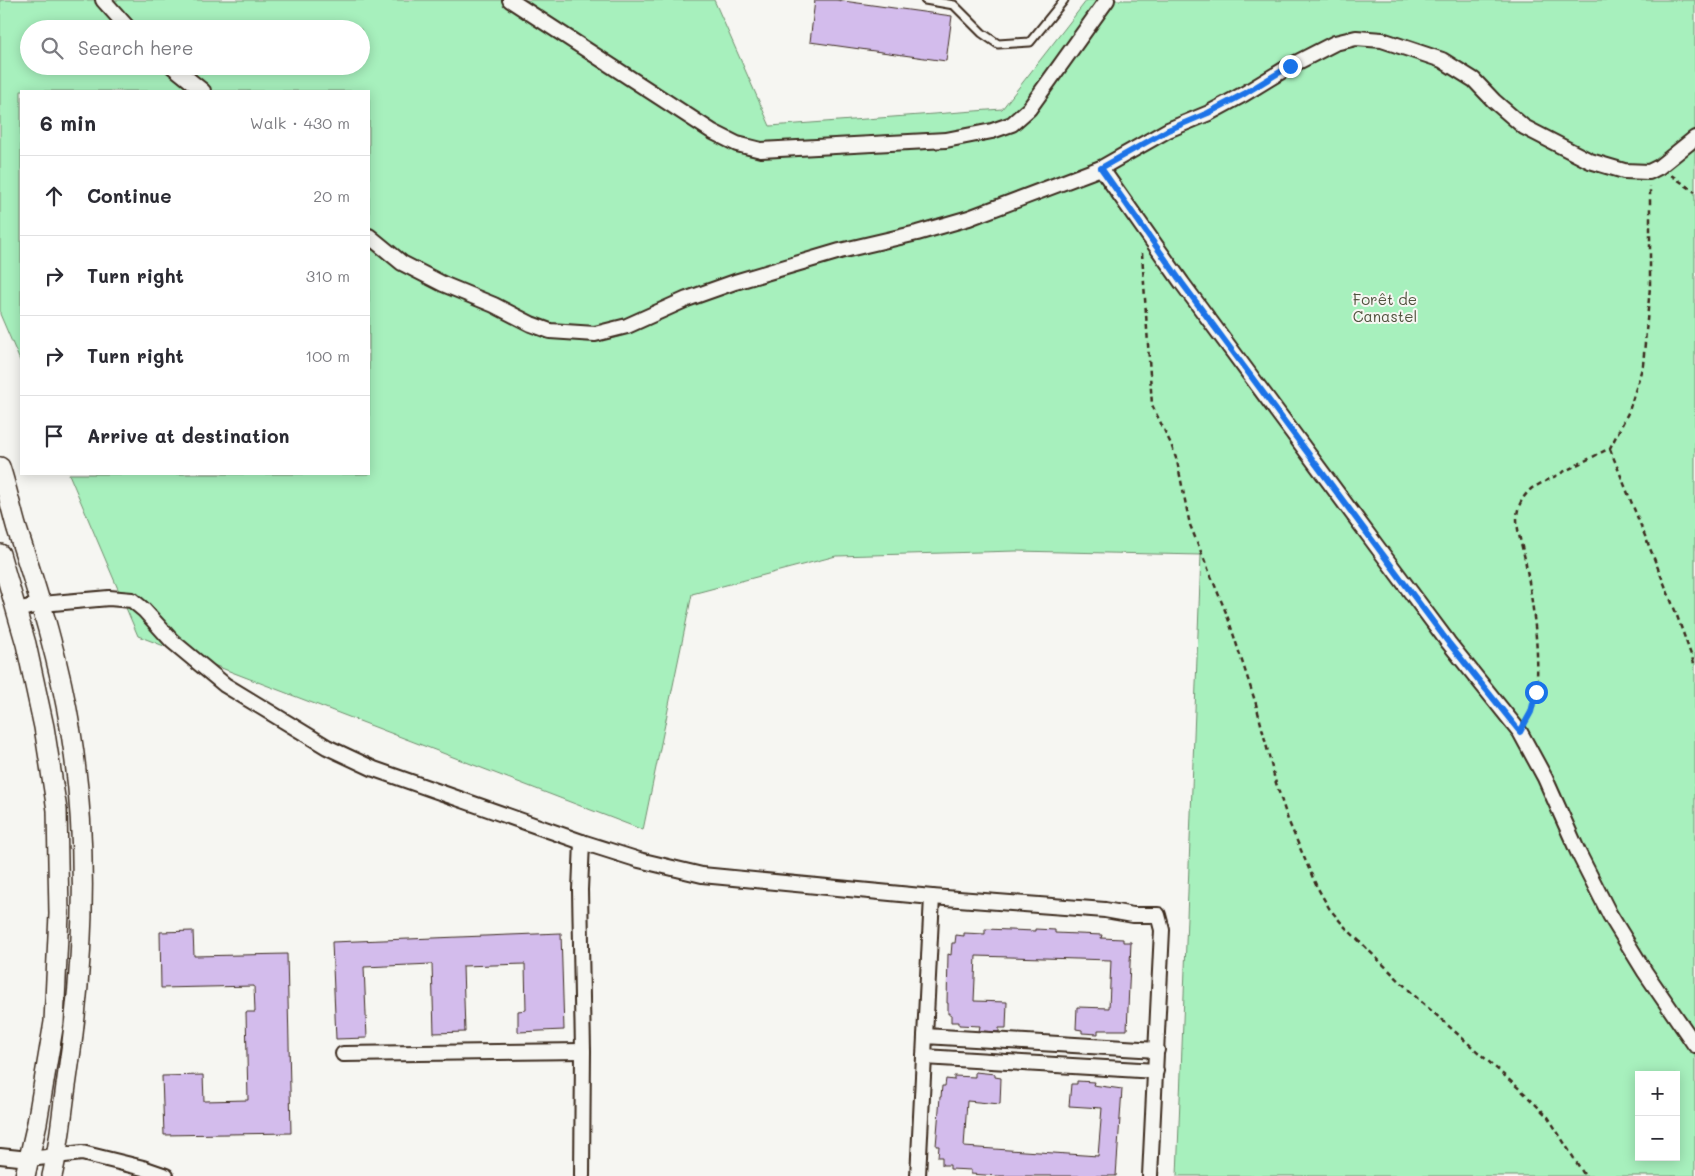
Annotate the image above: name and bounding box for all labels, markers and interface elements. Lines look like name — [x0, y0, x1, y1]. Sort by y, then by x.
search box — [20, 20, 370, 75]
icon: search — [38, 34, 66, 62]
text: Search here — [78, 35, 194, 60]
route end — [1279, 55, 1302, 78]
text: 6 min — [40, 109, 96, 136]
text: Walk · 430 m — [250, 112, 350, 133]
icon: ahead — [40, 182, 68, 210]
text: Continue — [87, 183, 172, 208]
text: 20 m — [313, 185, 350, 206]
icon: right — [40, 262, 68, 290]
text: Turn right — [87, 263, 184, 288]
text: 310 m — [306, 265, 350, 286]
park label: Forêt de Canastel — [1353, 289, 1417, 326]
icon: right — [40, 342, 68, 370]
text: Turn right — [87, 343, 184, 368]
text: 100 m — [305, 345, 350, 366]
icon: arrive — [40, 422, 68, 450]
text: Arrive at destination — [87, 423, 290, 448]
route start — [1525, 681, 1548, 704]
map controls — [1635, 1071, 1680, 1161]
button: + — [1635, 1071, 1680, 1116]
button: − — [1635, 1116, 1680, 1161]

